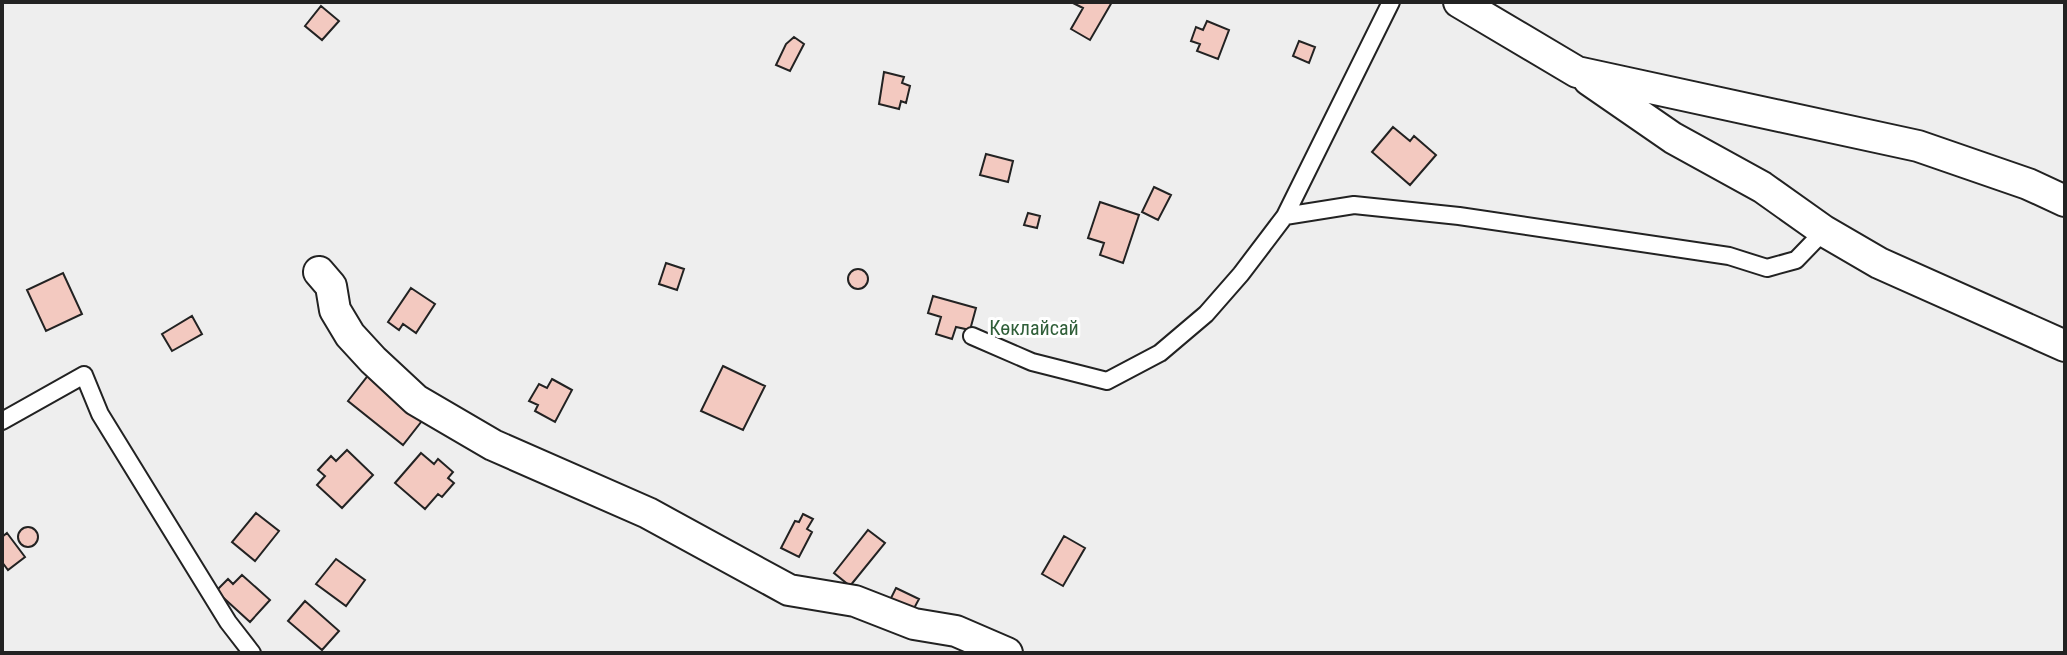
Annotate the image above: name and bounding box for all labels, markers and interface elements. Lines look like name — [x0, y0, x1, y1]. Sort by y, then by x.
park label: Көклайсай — [989, 316, 1079, 340]

